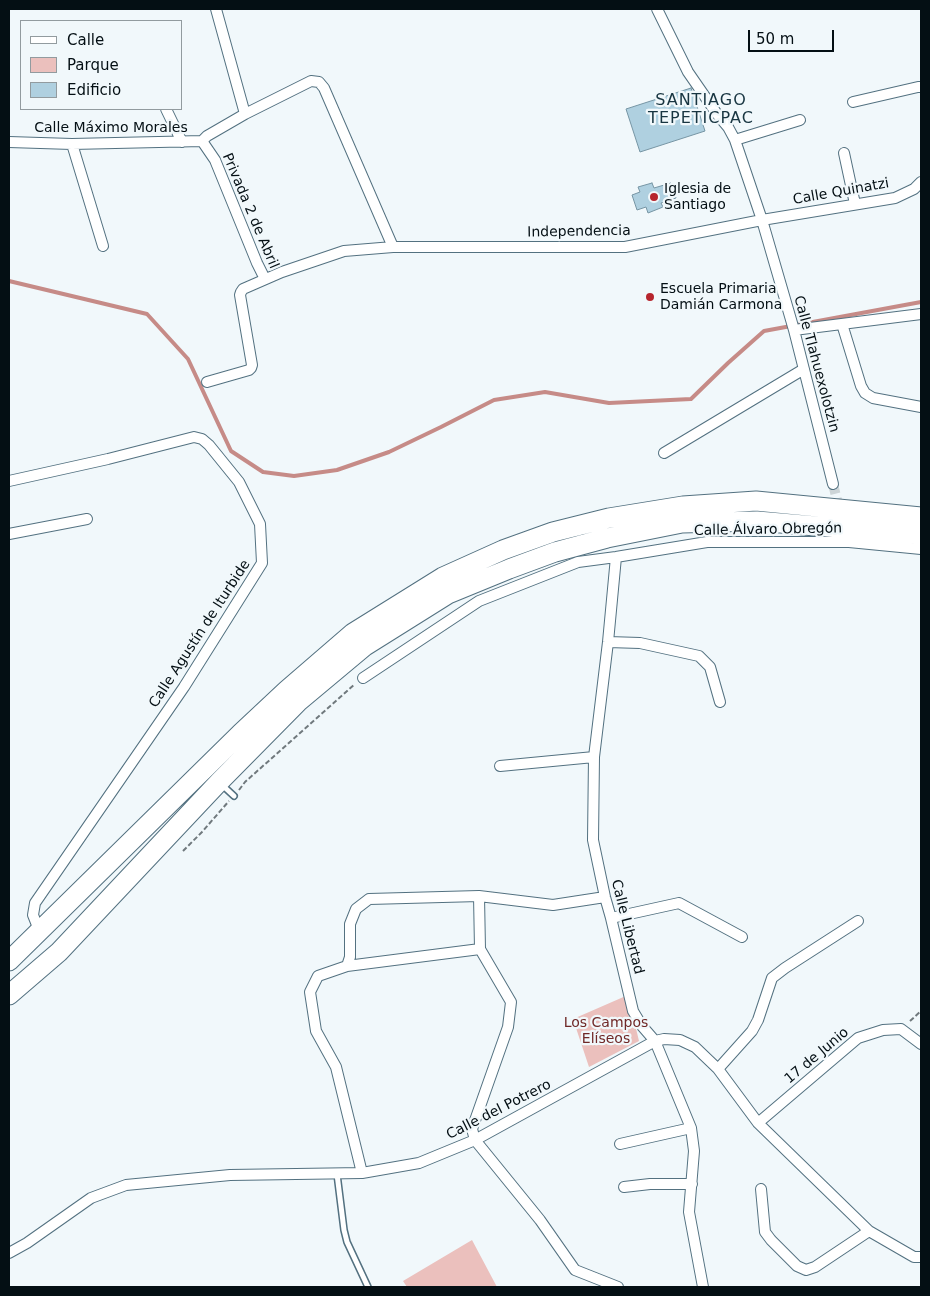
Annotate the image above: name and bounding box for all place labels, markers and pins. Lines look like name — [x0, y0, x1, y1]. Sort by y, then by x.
place label: Iglesia de Santiago — [664, 181, 731, 213]
marker: Iglesia de Santiago — [648, 191, 660, 203]
place label: Escuela Primaria Damián Carmona — [660, 281, 782, 314]
marker: Escuela Primaria Damián Carmona — [644, 291, 656, 303]

